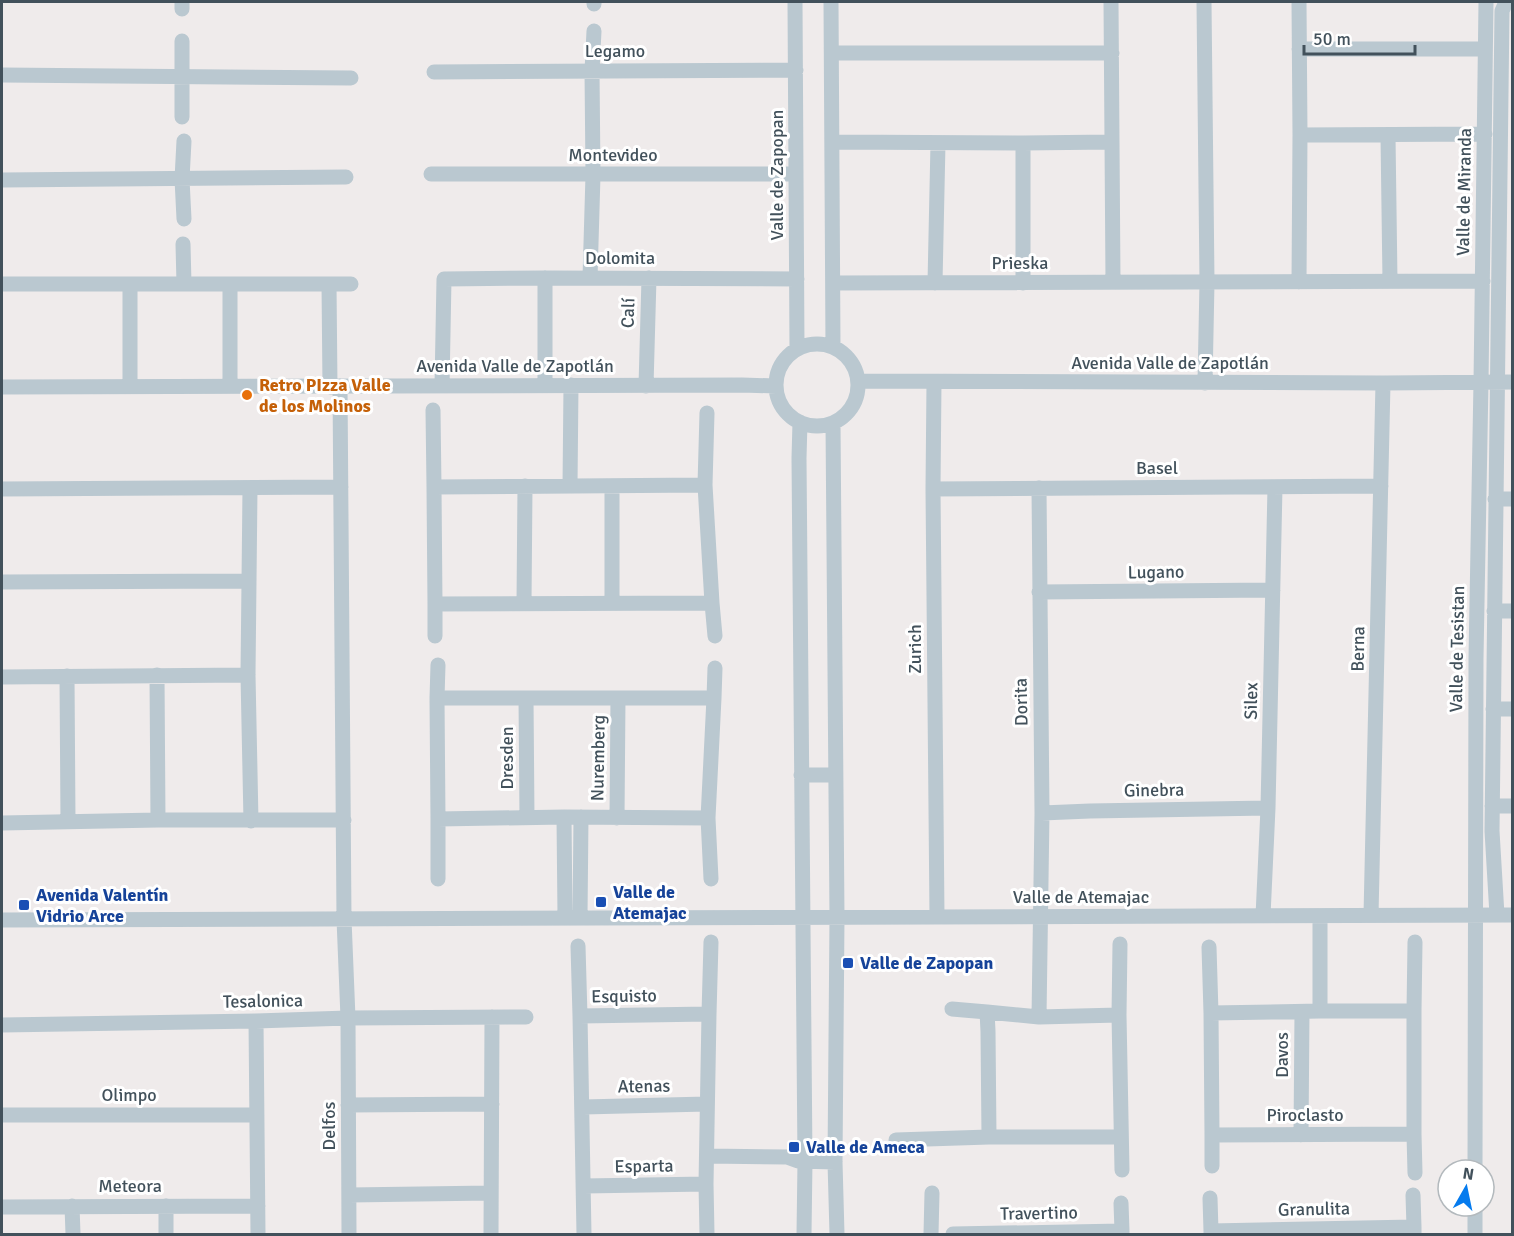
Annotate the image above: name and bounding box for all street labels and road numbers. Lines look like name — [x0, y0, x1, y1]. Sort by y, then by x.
street label: Legamo — [585, 40, 645, 62]
street label: Valle de Zapopan — [766, 110, 788, 240]
street label: Valle de Miranda — [1452, 128, 1476, 256]
street label: Montevideo — [568, 144, 658, 166]
street label: Dolomita — [585, 247, 655, 269]
street label: Prieska — [992, 252, 1048, 274]
street label: Calí — [616, 298, 640, 328]
street label: Avenida Valle de Zapotlán — [1071, 352, 1269, 374]
street label: Avenida Valle de Zapotlán — [416, 355, 614, 377]
street label: Basel — [1136, 457, 1178, 479]
street label: Lugano — [1127, 561, 1185, 583]
street label: Valle de Tesistan — [1445, 585, 1469, 713]
street label: Zurich — [904, 624, 926, 674]
street label: Berna — [1347, 626, 1369, 672]
street label: Dorita — [1010, 678, 1032, 726]
street label: Silex — [1240, 681, 1262, 720]
street label: Nuremberg — [586, 715, 610, 801]
street label: Dresden — [496, 726, 518, 790]
street label: Ginebra — [1124, 778, 1184, 802]
street label: Valle de Atemajac — [1013, 886, 1149, 908]
street label: Esquisto — [591, 984, 657, 1008]
street label: Tesalonica — [223, 989, 303, 1013]
street label: Davos — [1271, 1032, 1293, 1078]
street label: Atenas — [617, 1075, 671, 1097]
street label: Olimpo — [101, 1084, 157, 1106]
street label: Delfos — [318, 1101, 340, 1150]
street label: Piroclasto — [1266, 1104, 1344, 1126]
street label: Esparta — [614, 1154, 674, 1178]
street label: Meteora — [98, 1175, 162, 1197]
street label: Granulita — [1278, 1197, 1350, 1221]
street label: Travertino — [1000, 1201, 1078, 1225]

